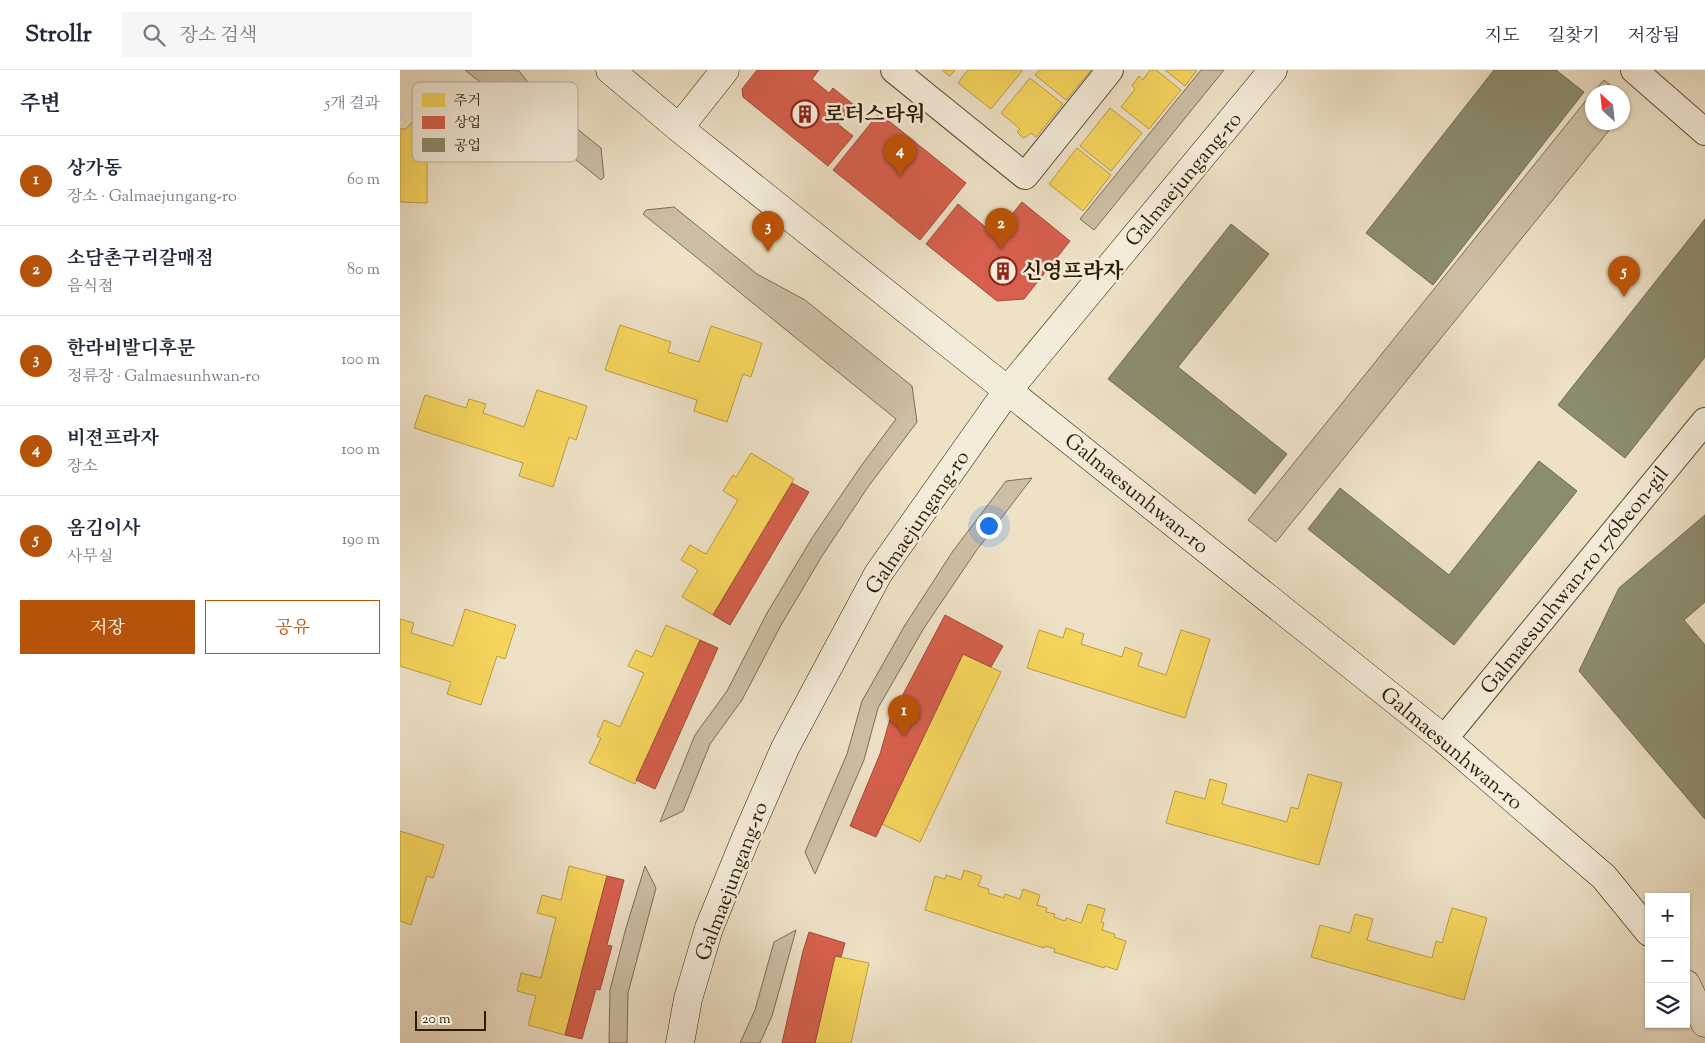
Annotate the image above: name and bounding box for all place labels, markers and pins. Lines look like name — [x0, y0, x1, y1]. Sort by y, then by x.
building icon: 로터스타워 — [790, 99, 820, 129]
place label: 로터스타워 — [824, 101, 925, 131]
pin: 4 — [884, 135, 916, 176]
pin: 2 — [985, 208, 1017, 249]
pin: 3 — [752, 211, 784, 252]
building icon: 신영프라자 — [988, 256, 1018, 286]
pin: 5 — [1608, 256, 1640, 297]
place label: 신영프라자 — [1022, 258, 1124, 288]
pin: 1 — [888, 695, 920, 736]

